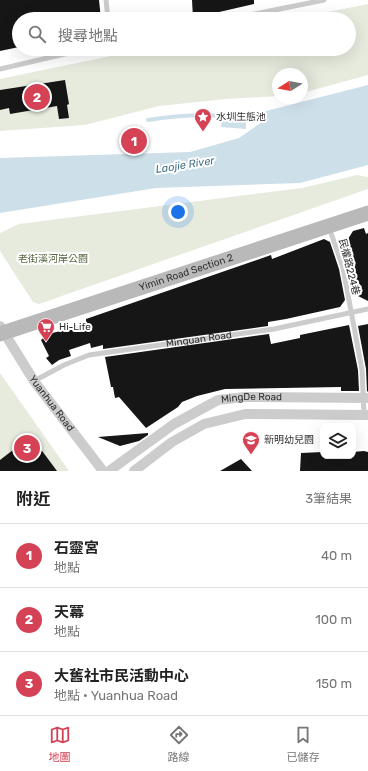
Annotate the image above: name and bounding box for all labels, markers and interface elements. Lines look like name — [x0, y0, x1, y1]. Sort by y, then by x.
search box — [12, 12, 356, 56]
icon: search — [26, 23, 48, 45]
text: 搜尋地點 — [58, 27, 118, 45]
north arrow — [272, 68, 308, 104]
pin: 2 — [24, 82, 50, 112]
place icon: 水圳生態池 — [193, 107, 213, 132]
place label: 水圳生態池 — [216, 111, 266, 123]
pin: 1 — [121, 126, 147, 156]
water label: Laojie River — [155, 154, 216, 176]
your location — [168, 202, 188, 222]
street label: 民權路224巷 — [336, 237, 362, 297]
street label: Yimin Road Section 2 — [137, 252, 235, 294]
park label: 老街溪河岸公園 — [18, 253, 88, 265]
supermarket icon: Hi-Life — [36, 317, 56, 342]
place label: Hi-Life — [59, 321, 91, 333]
street label: Minquan Road — [165, 329, 233, 350]
street label: Yuanhua Road — [26, 373, 77, 434]
street label: MingDe Road — [220, 391, 282, 406]
map controls — [320, 423, 356, 459]
button: layers — [320, 423, 356, 459]
school or university icon: 新明幼兒園 — [241, 430, 261, 455]
pin: 3 — [14, 433, 40, 463]
place label: 新明幼兒園 — [264, 434, 314, 446]
text: 附近 — [16, 489, 50, 509]
text: 3筆結果 — [305, 491, 352, 506]
text: 石靈宮 — [54, 539, 99, 557]
text: 1 — [26, 548, 32, 563]
text: 40 m — [321, 548, 352, 563]
text: 地點 — [54, 560, 80, 575]
text: 天冪 — [54, 603, 84, 621]
text: 2 — [25, 612, 33, 627]
text: 100 m — [315, 612, 352, 627]
text: 地點 — [54, 624, 80, 639]
text: 大舊社市民活動中心 — [54, 667, 189, 685]
text: 3 — [25, 676, 33, 691]
text: 150 m — [316, 676, 352, 691]
text: 地點 · Yuanhua Road — [54, 688, 178, 703]
tab: 地圖 — [49, 724, 71, 764]
tab: 路線 — [168, 724, 190, 764]
tab: 已儲存 — [287, 724, 320, 764]

